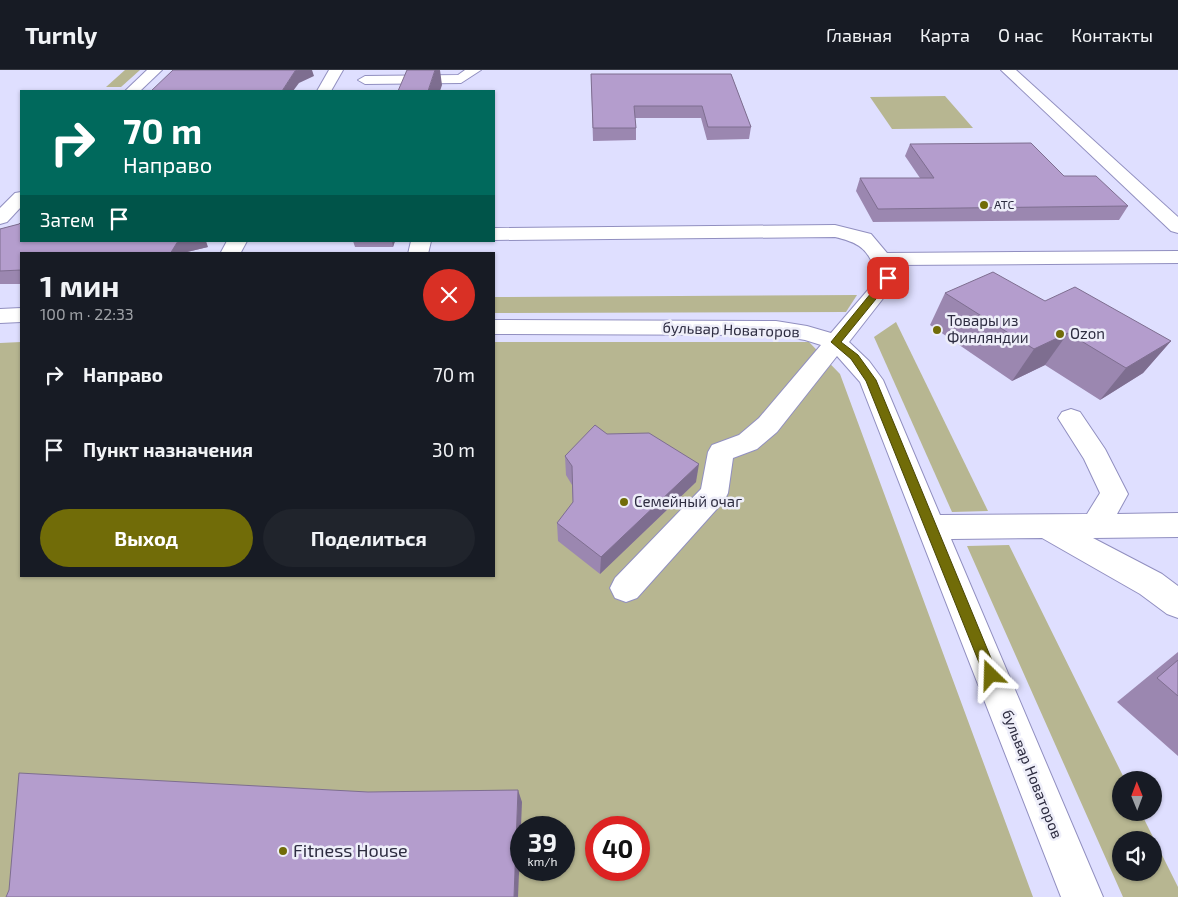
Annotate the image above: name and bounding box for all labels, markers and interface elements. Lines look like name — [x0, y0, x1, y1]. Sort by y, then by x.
text: Turnly — [25, 20, 97, 49]
text: Главная — [826, 24, 892, 46]
text: Карта — [920, 24, 970, 46]
text: О нас — [998, 24, 1043, 46]
text: Контакты — [1071, 24, 1153, 46]
text: 70 m — [123, 109, 202, 151]
icon: right — [40, 110, 105, 175]
text: Направо — [123, 151, 212, 177]
place label: АТС — [994, 197, 1015, 211]
marker: АТС — [978, 199, 990, 211]
icon: arrive — [105, 205, 133, 233]
text: Затем — [40, 208, 95, 231]
pin — [867, 257, 909, 299]
icon: arrive — [874, 264, 902, 292]
text: 1 мин — [40, 267, 119, 303]
button: close — [423, 269, 475, 321]
text: 100 m · 22:33 — [40, 304, 134, 323]
place label: Товары из Финляндии — [947, 311, 1029, 346]
street label: бульвар Новаторов — [662, 318, 800, 341]
marker: Товары из Финляндии — [931, 324, 943, 336]
place label: Ozon — [1070, 324, 1105, 342]
marker: Ozon — [1054, 328, 1066, 340]
icon: right — [40, 361, 68, 389]
text: Направо — [83, 363, 163, 386]
text: 70 m — [433, 363, 475, 386]
icon: arrive — [40, 436, 68, 464]
text: Пункт назначения — [83, 438, 253, 461]
text: 30 m — [432, 438, 475, 461]
place label: Семейный очаг — [634, 492, 742, 510]
marker: Семейный очаг — [618, 496, 630, 508]
button: Выход — [40, 509, 253, 567]
button: Поделиться — [263, 509, 475, 567]
position arrow — [964, 648, 1016, 700]
street label: бульвар Новаторов — [998, 707, 1067, 841]
north arrow — [1112, 771, 1162, 821]
map controls — [1112, 771, 1162, 881]
speed limit sign: 40 — [585, 816, 650, 881]
text: 39 — [528, 827, 557, 857]
button: sound — [1112, 831, 1162, 881]
place label: Fitness House — [293, 839, 408, 861]
marker: Fitness House — [277, 845, 289, 857]
text: km/h — [528, 854, 557, 868]

